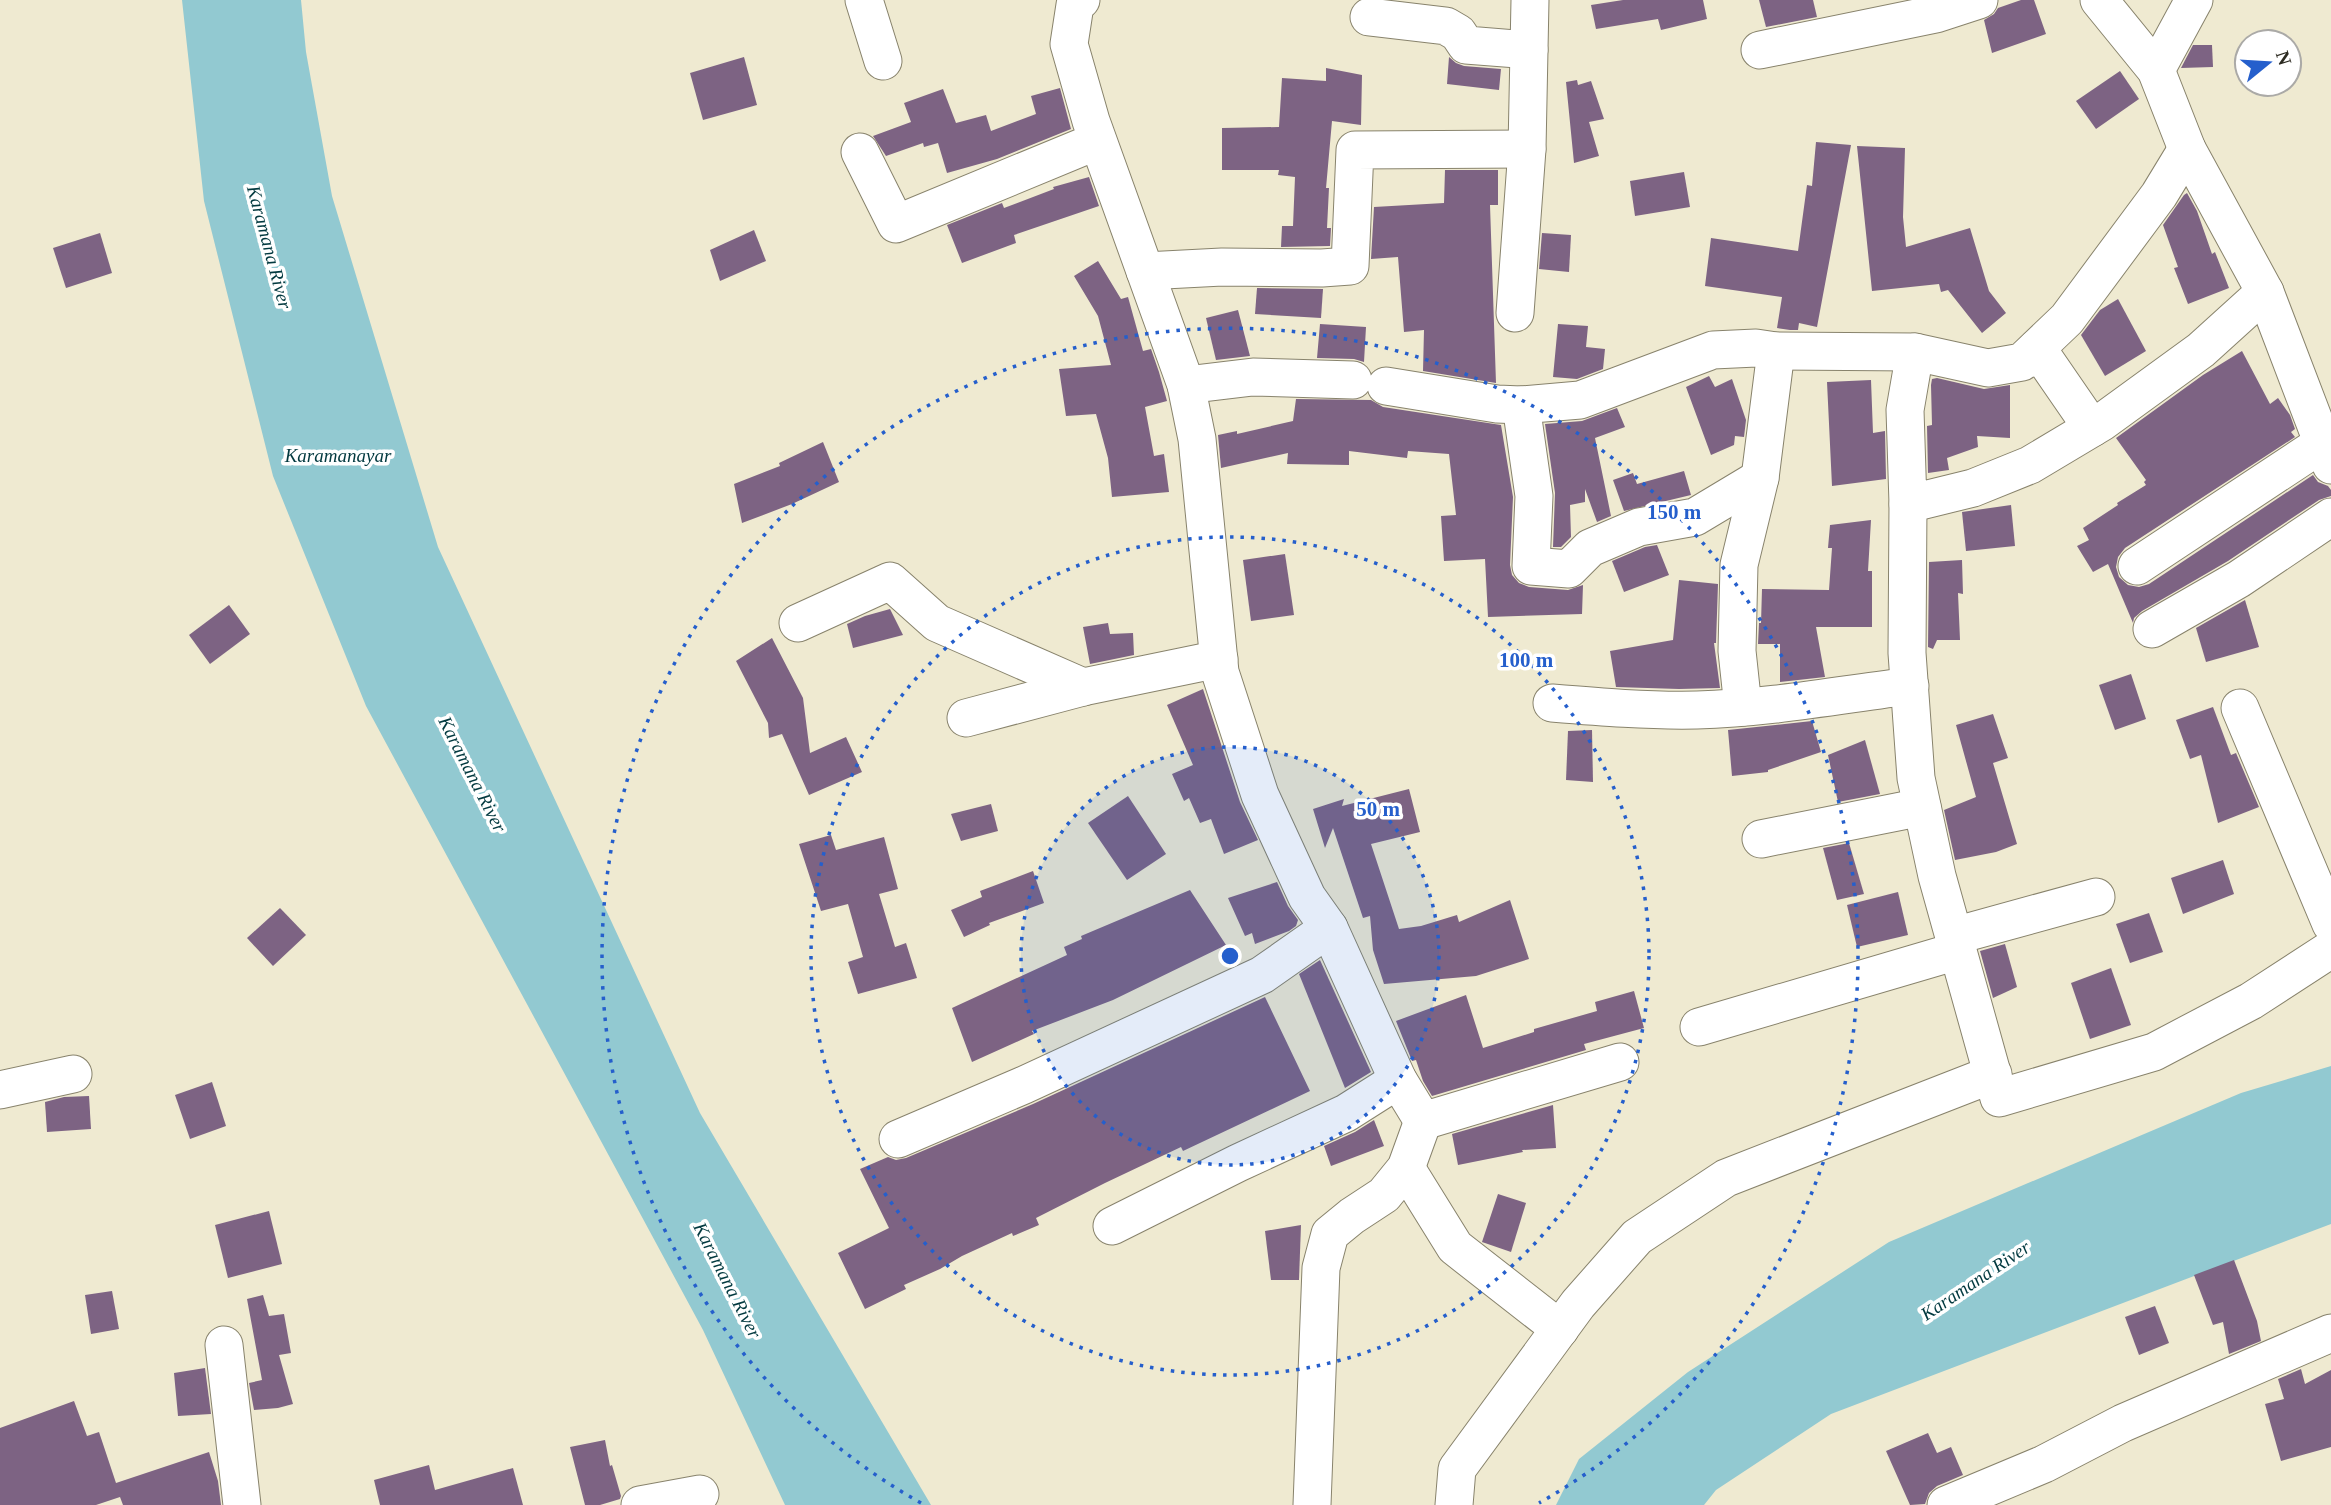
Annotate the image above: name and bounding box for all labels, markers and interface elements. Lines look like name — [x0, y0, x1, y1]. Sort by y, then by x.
north arrow — [2233, 28, 2303, 98]
text: N — [2272, 48, 2296, 68]
water label: Karamana River — [243, 182, 296, 312]
water label: Karamanayar — [284, 445, 392, 466]
text: 150 m — [1647, 500, 1702, 524]
text: 100 m — [1499, 648, 1554, 672]
water label: Karamana River — [434, 712, 511, 836]
text: 50 m — [1356, 797, 1400, 821]
centre of rings — [1218, 944, 1242, 968]
water label: Karamana River — [689, 1218, 766, 1342]
water label: Karamana River — [1916, 1236, 2034, 1325]

